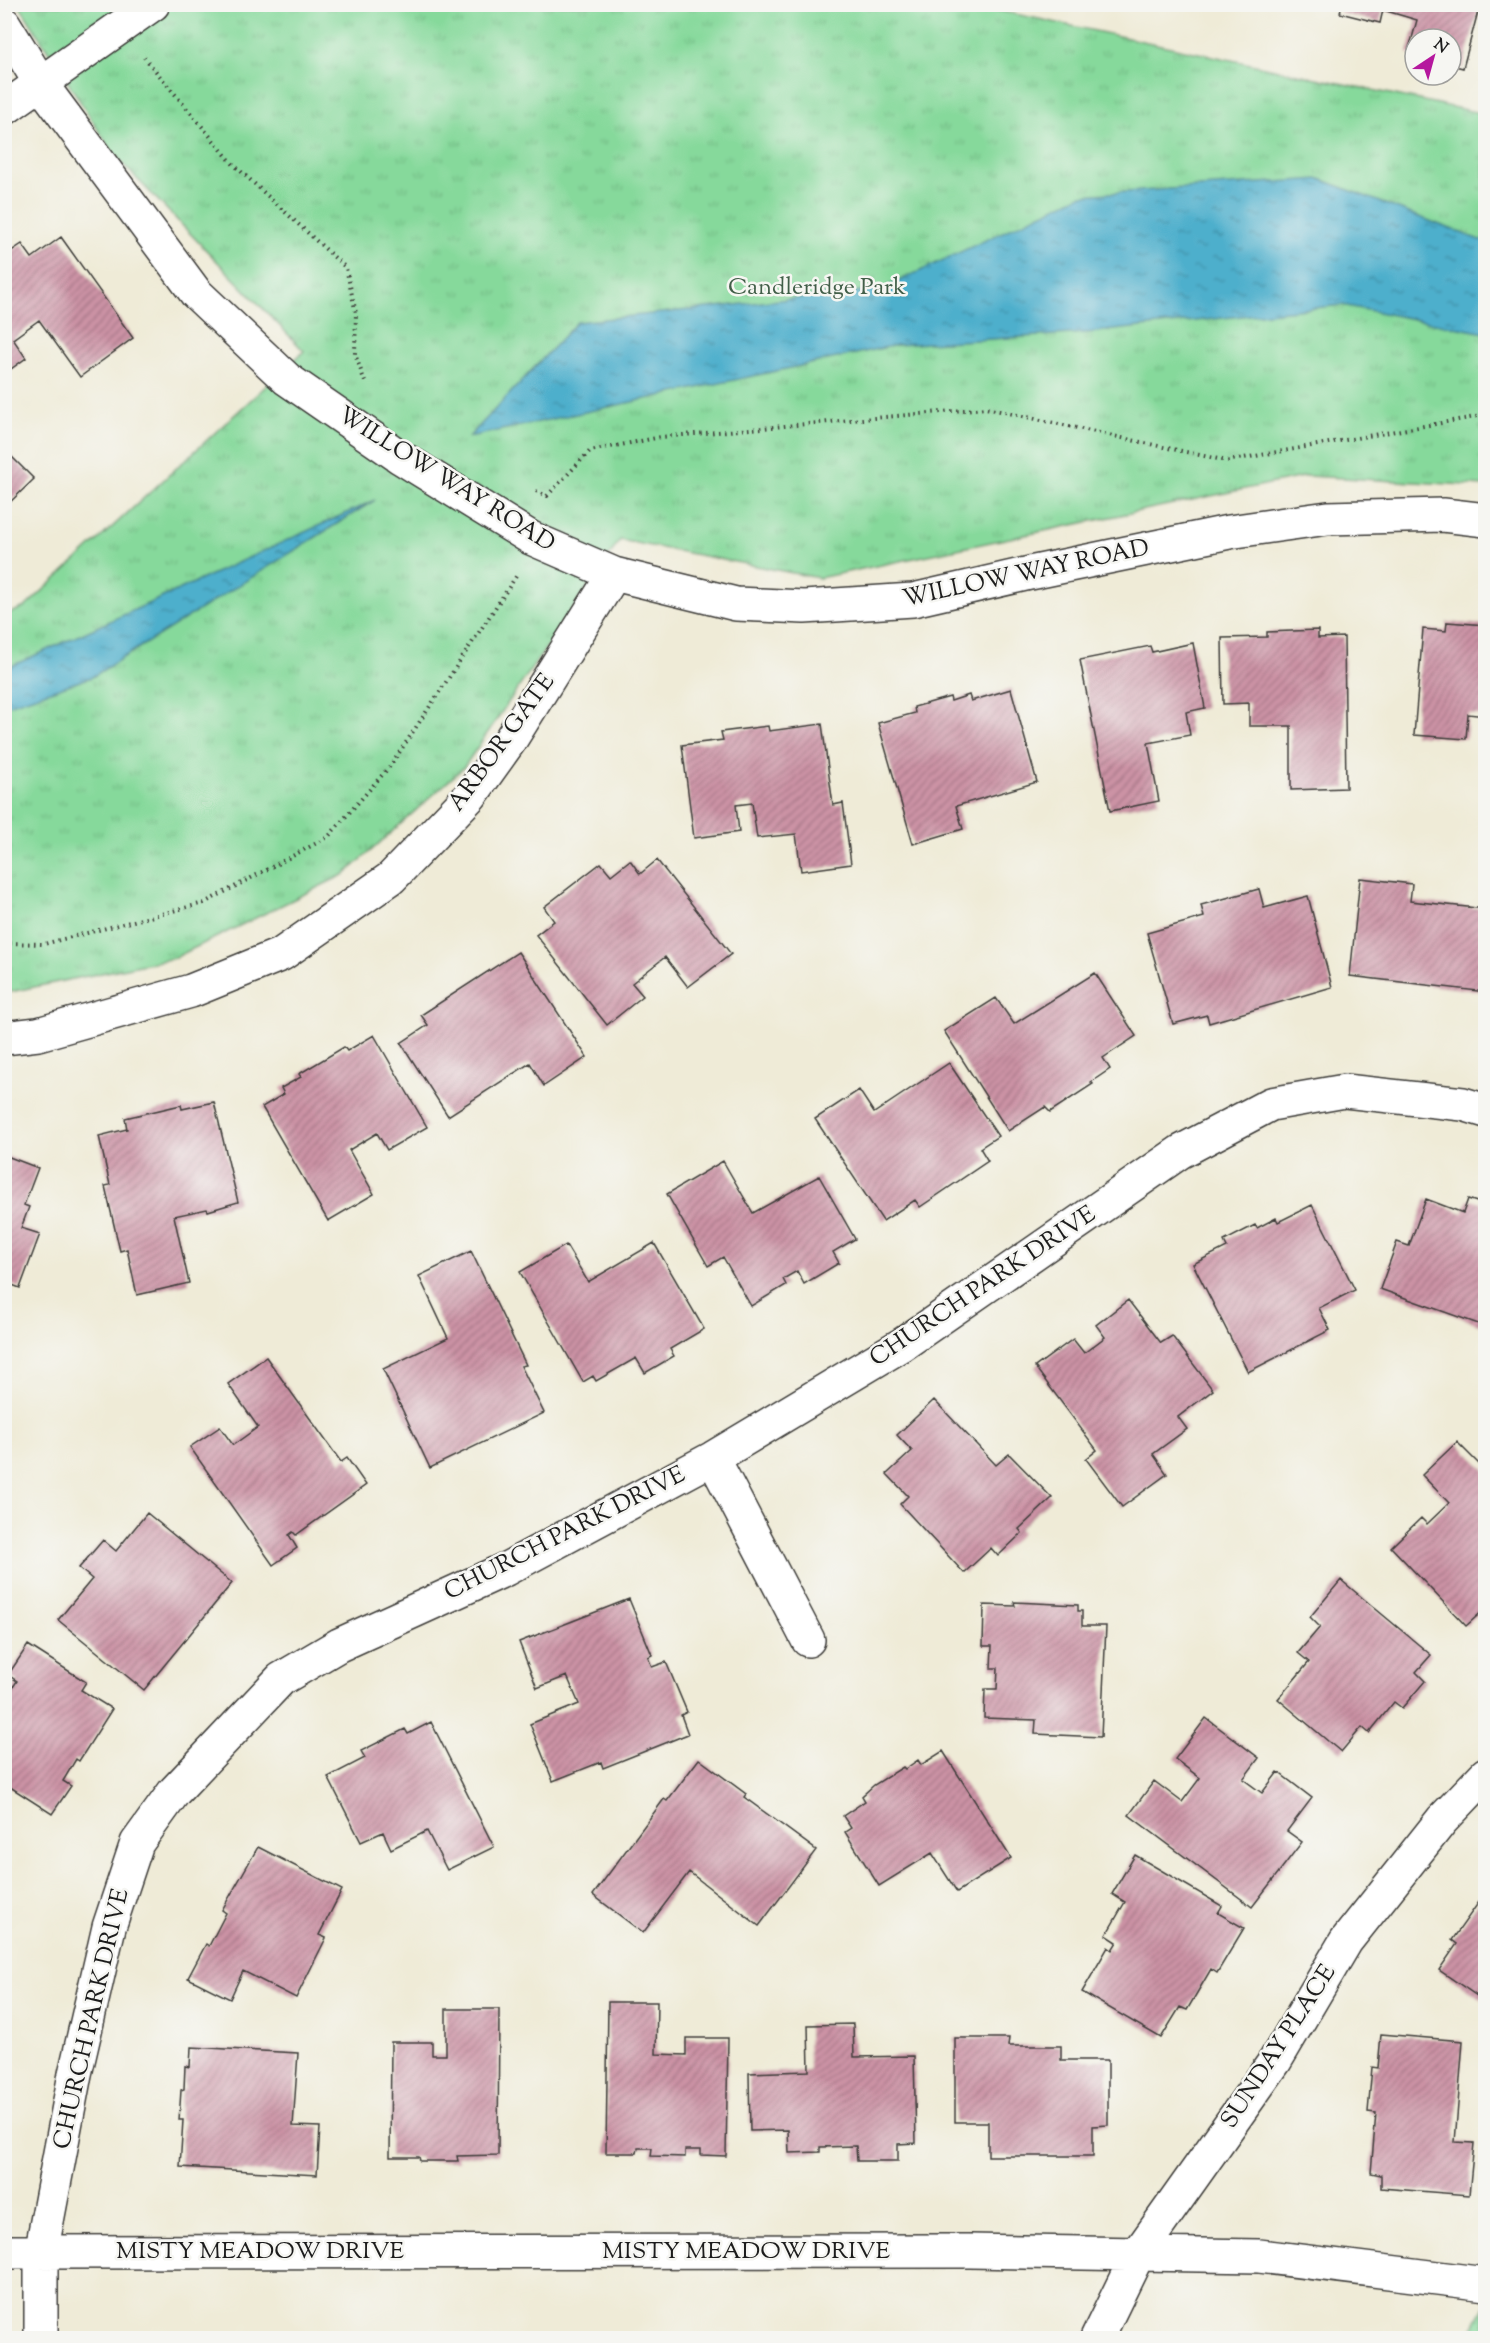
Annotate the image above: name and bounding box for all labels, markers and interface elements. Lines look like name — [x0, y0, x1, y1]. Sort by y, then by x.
north arrow — [1403, 27, 1463, 87]
text: N — [1428, 34, 1452, 60]
park label: Candleridge Park — [728, 271, 906, 305]
street label: WILLOW WAY ROAD — [331, 399, 561, 561]
street label: WILLOW WAY ROAD — [900, 531, 1152, 617]
street label: ARBOR GATE — [440, 667, 564, 819]
street label: CHURCH PARK DRIVE — [863, 1198, 1103, 1376]
street label: CHURCH PARK DRIVE — [439, 1458, 692, 1610]
street label: CHURCH PARK DRIVE — [45, 1885, 139, 2153]
street label: SUNDAY PLACE — [1213, 1958, 1345, 2136]
street label: MISTY MEADOW DRIVE — [116, 2235, 405, 2269]
street label: MISTY MEADOW DRIVE — [602, 2235, 891, 2269]

